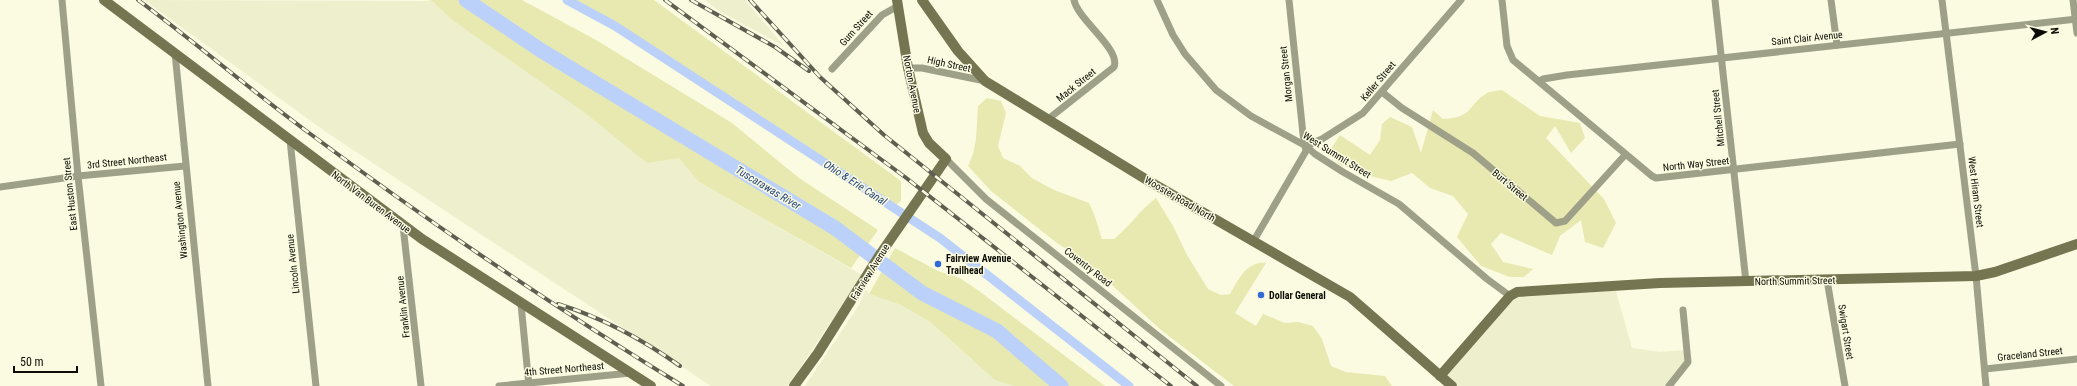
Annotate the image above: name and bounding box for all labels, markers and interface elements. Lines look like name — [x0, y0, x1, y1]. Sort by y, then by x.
street label: Gum Street — [837, 8, 875, 48]
north arrow — [2025, 12, 2065, 52]
text: N — [2048, 27, 2061, 35]
street label: Saint Clair Avenue — [1771, 29, 1843, 47]
street label: Morgan Street — [1278, 46, 1294, 102]
street label: Norton Avenue — [901, 54, 923, 114]
street label: High Street — [926, 54, 972, 74]
street label: Keller Street — [1358, 59, 1398, 103]
street label: Mack Street — [1054, 66, 1098, 104]
street label: Mitchell Street — [1710, 89, 1726, 147]
street label: West Summit Street — [1301, 130, 1373, 180]
street label: 3rd Street Northeast — [87, 151, 167, 171]
street label: North Way Street — [1662, 155, 1730, 173]
street label: West Hiram Street — [1966, 156, 1986, 228]
street label: East Huston Street — [61, 157, 79, 231]
water label: Ohio & Erie Canal — [821, 158, 889, 209]
water label: Tuscarawas River — [733, 163, 804, 213]
street label: Burt Street — [1490, 167, 1530, 203]
street label: North Van Buren Avenue — [329, 169, 413, 235]
street label: Wooster Road North — [1143, 174, 1217, 224]
street label: Washington Avenue — [170, 181, 190, 259]
street label: Lincoln Avenue — [284, 233, 302, 294]
street label: Fairview Avenue — [848, 242, 892, 302]
street label: Coventry Road — [1062, 245, 1114, 289]
place label: Fairview Avenue Trailhead — [946, 253, 1011, 276]
marker: Fairview Avenue Trailhead — [933, 259, 943, 269]
street label: Franklin Avenue — [394, 275, 412, 339]
street label: North Summit Street — [1755, 275, 1835, 287]
marker: Dollar General — [1256, 290, 1266, 300]
place label: Dollar General — [1269, 290, 1326, 301]
street label: Swigart Street — [1836, 304, 1856, 360]
street label: Graceland Street — [1997, 345, 2063, 363]
scale bar — [14, 348, 77, 374]
text: 50 m — [20, 355, 44, 369]
street label: 4th Street Northeast — [524, 360, 604, 378]

